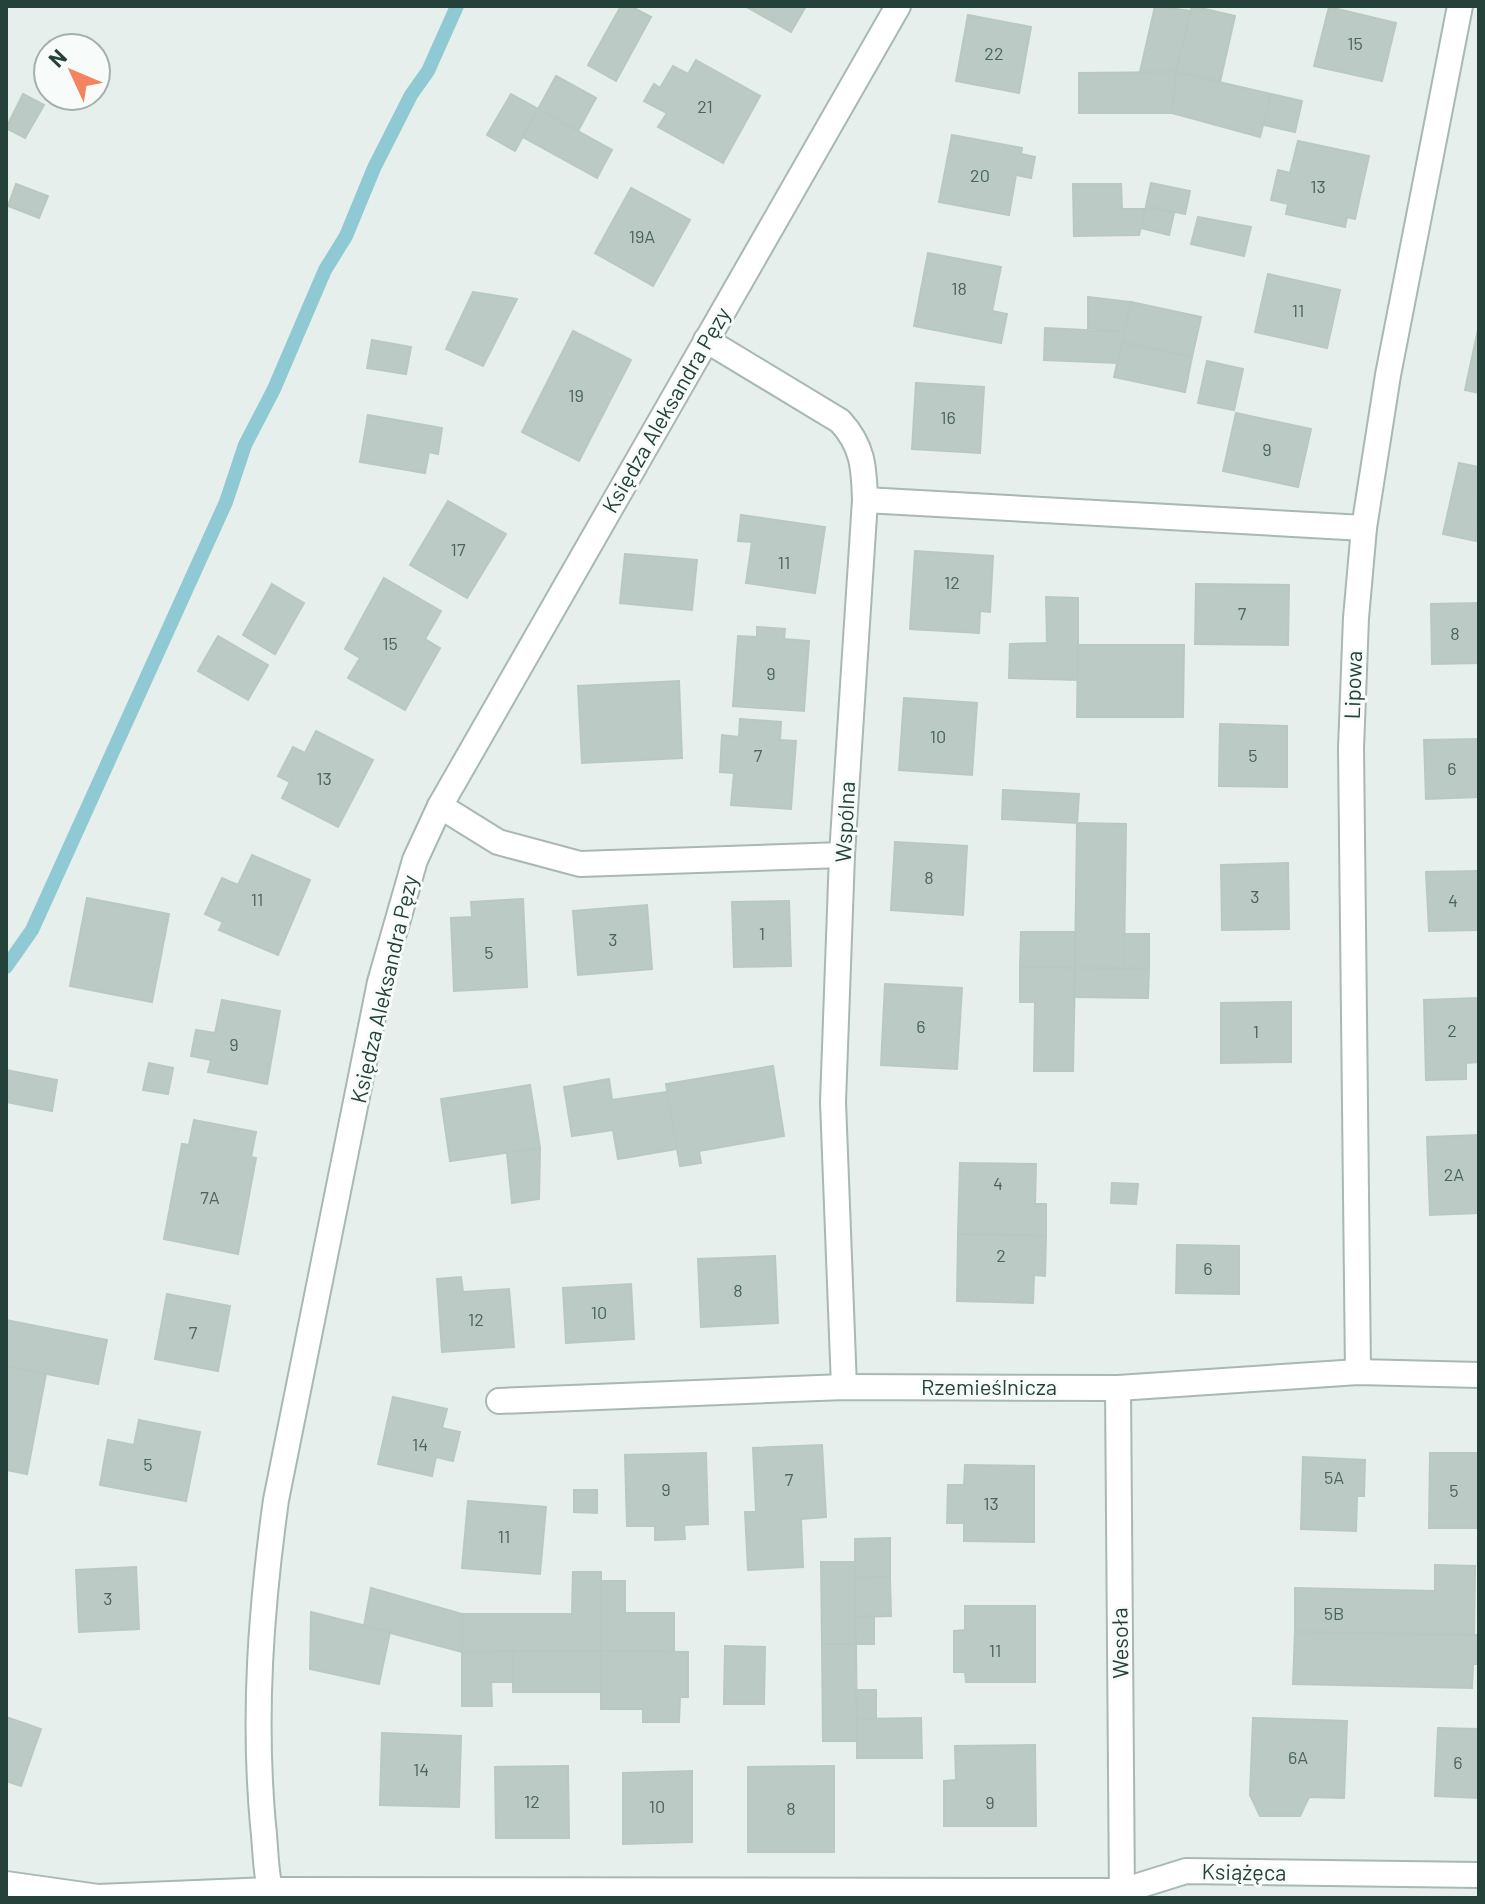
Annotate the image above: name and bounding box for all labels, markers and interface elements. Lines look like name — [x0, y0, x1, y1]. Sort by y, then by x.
north arrow — [32, 32, 112, 112]
house number: 15 — [1347, 32, 1363, 54]
house number: 22 — [984, 42, 1004, 64]
text: N — [42, 43, 71, 72]
house number: 21 — [697, 95, 713, 117]
house number: 20 — [970, 164, 990, 186]
house number: 13 — [1310, 175, 1326, 197]
house number: 19A — [629, 225, 655, 247]
house number: 18 — [951, 277, 967, 299]
house number: 11 — [1292, 299, 1304, 321]
street label: Księdza Aleksandra Pęzy — [596, 302, 735, 517]
house number: 19 — [568, 384, 584, 406]
house number: 16 — [940, 406, 956, 428]
house number: 9 — [1262, 438, 1272, 460]
house number: 17 — [451, 538, 466, 560]
house number: 11 — [778, 551, 790, 573]
house number: 12 — [944, 571, 960, 593]
house number: 7 — [1238, 602, 1247, 624]
house number: 8 — [1450, 622, 1460, 644]
house number: 15 — [382, 632, 398, 654]
street label: Lipowa — [1338, 650, 1366, 720]
house number: 9 — [766, 662, 776, 684]
house number: 10 — [930, 725, 946, 747]
house number: 7 — [754, 744, 763, 766]
house number: 5 — [1248, 744, 1258, 766]
house number: 6 — [1447, 757, 1457, 779]
house number: 13 — [316, 767, 332, 789]
street label: Wspólna — [829, 781, 859, 863]
house number: 8 — [924, 866, 934, 888]
street label: Księdza Aleksandra Pęzy — [344, 872, 422, 1105]
house number: 3 — [1250, 885, 1260, 907]
house number: 11 — [251, 888, 263, 910]
house number: 4 — [1448, 889, 1458, 911]
house number: 1 — [759, 922, 765, 944]
house number: 3 — [608, 928, 618, 950]
house number: 5 — [484, 941, 494, 963]
house number: 6 — [916, 1015, 926, 1037]
house number: 2 — [1447, 1019, 1457, 1041]
house number: 1 — [1253, 1020, 1259, 1042]
house number: 9 — [229, 1033, 239, 1055]
house number: 2A — [1444, 1163, 1464, 1185]
house number: 4 — [993, 1172, 1003, 1194]
house number: 7A — [200, 1186, 220, 1208]
house number: 2 — [996, 1244, 1006, 1266]
house number: 6 — [1203, 1257, 1213, 1279]
house number: 8 — [733, 1279, 743, 1301]
house number: 10 — [591, 1301, 607, 1323]
house number: 12 — [468, 1308, 484, 1330]
house number: 7 — [189, 1321, 198, 1343]
street label: Rzemieślnicza — [921, 1373, 1057, 1399]
house number: 14 — [412, 1433, 428, 1455]
house number: 5 — [143, 1453, 153, 1475]
house number: 5A — [1324, 1466, 1344, 1488]
house number: 7 — [785, 1468, 794, 1490]
house number: 9 — [661, 1478, 671, 1500]
house number: 5 — [1449, 1479, 1459, 1501]
house number: 13 — [983, 1492, 999, 1514]
house number: 11 — [498, 1525, 510, 1547]
house number: 3 — [103, 1587, 113, 1609]
house number: 5B — [1324, 1602, 1344, 1624]
street label: Wesoła — [1105, 1607, 1133, 1679]
house number: 11 — [989, 1639, 1001, 1661]
house number: 6A — [1288, 1746, 1308, 1768]
house number: 6 — [1453, 1751, 1463, 1773]
house number: 14 — [413, 1758, 429, 1780]
house number: 12 — [524, 1790, 540, 1812]
house number: 9 — [985, 1791, 995, 1813]
house number: 10 — [649, 1795, 665, 1817]
house number: 8 — [786, 1797, 796, 1819]
street label: Książęca — [1201, 1857, 1287, 1885]

